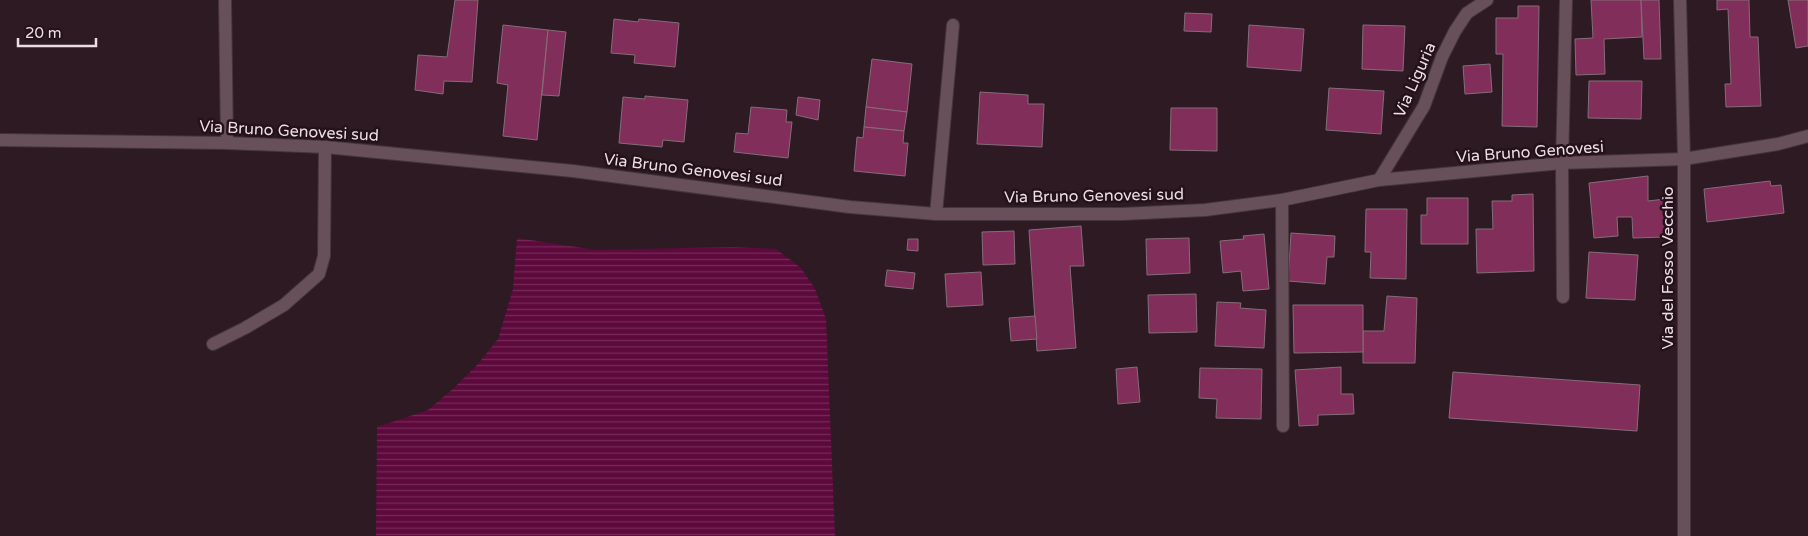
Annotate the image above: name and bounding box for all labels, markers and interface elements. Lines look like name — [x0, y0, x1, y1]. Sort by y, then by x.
scale bar — [18, 15, 95, 47]
text: 20 m — [25, 24, 62, 42]
street label: Via Liguria — [1390, 39, 1440, 121]
street label: Via Bruno Genovesi sud — [199, 116, 379, 146]
street label: Via Bruno Genovesi — [1455, 137, 1605, 167]
street label: Via Bruno Genovesi sud — [603, 149, 783, 191]
street label: Via Bruno Genovesi sud — [1004, 184, 1184, 208]
street label: Via del Fosso Vecchio — [1658, 186, 1678, 350]

